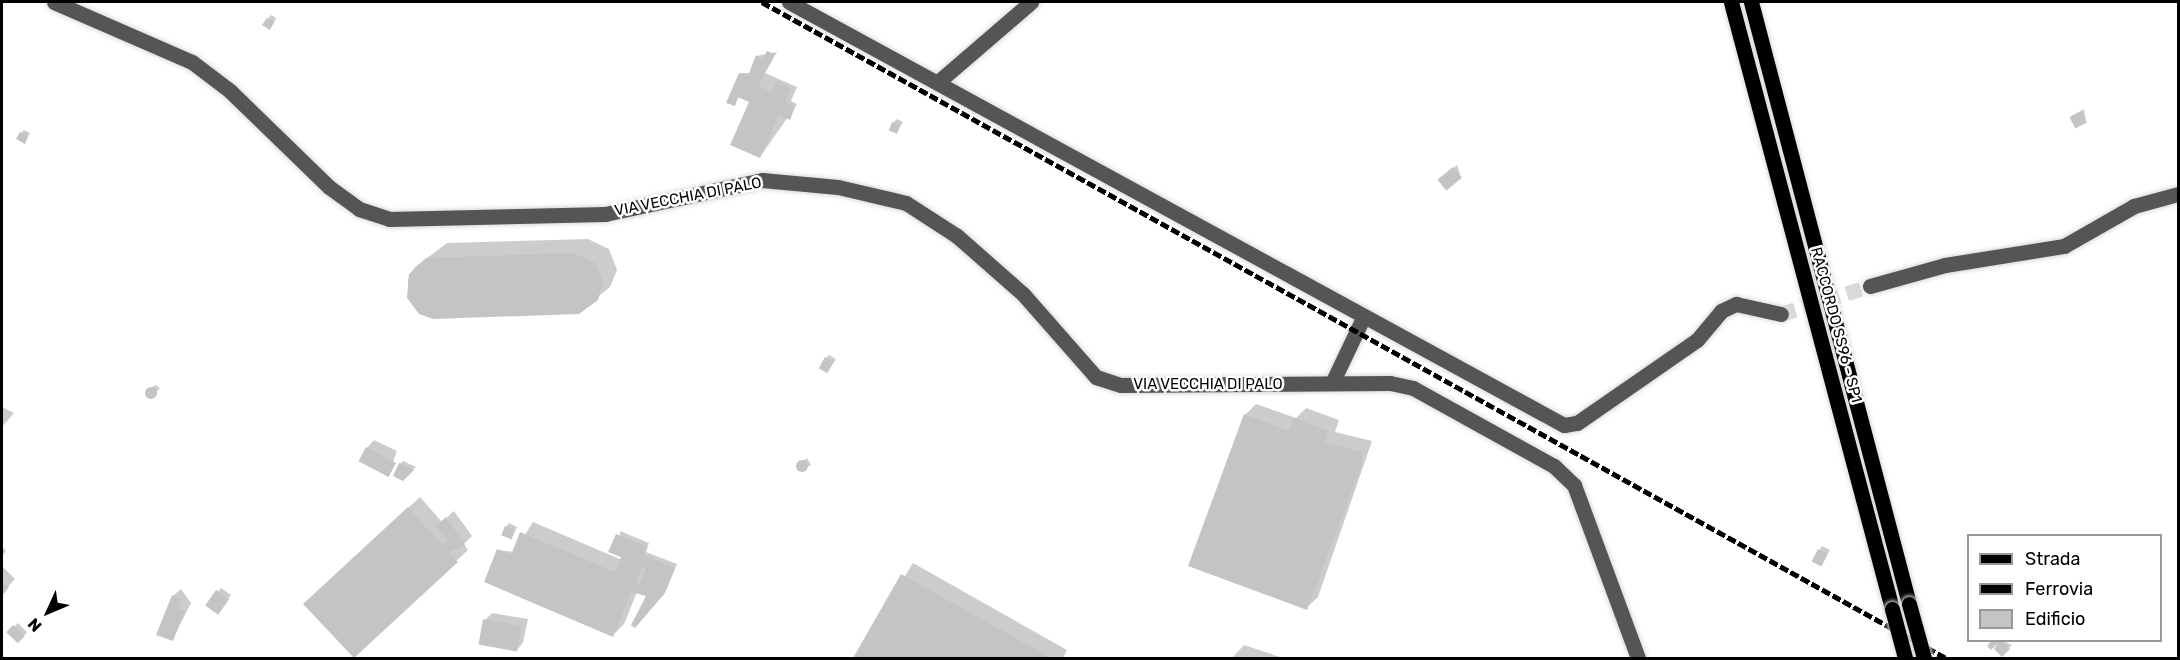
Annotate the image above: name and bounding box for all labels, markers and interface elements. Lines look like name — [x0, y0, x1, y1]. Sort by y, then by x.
street label: VIA VECCHIA DI PALO — [612, 174, 764, 220]
street label: RACCORDO SS96 - SP1 — [1807, 245, 1865, 405]
street label: VIA VECCHIA DI PALO — [1133, 376, 1283, 394]
legend — [1967, 534, 2162, 642]
text: Strada — [2025, 548, 2081, 570]
text: Ferrovia — [2025, 578, 2093, 600]
north arrow — [18, 582, 78, 642]
text: Edificio — [2025, 608, 2085, 630]
text: N — [24, 614, 46, 636]

